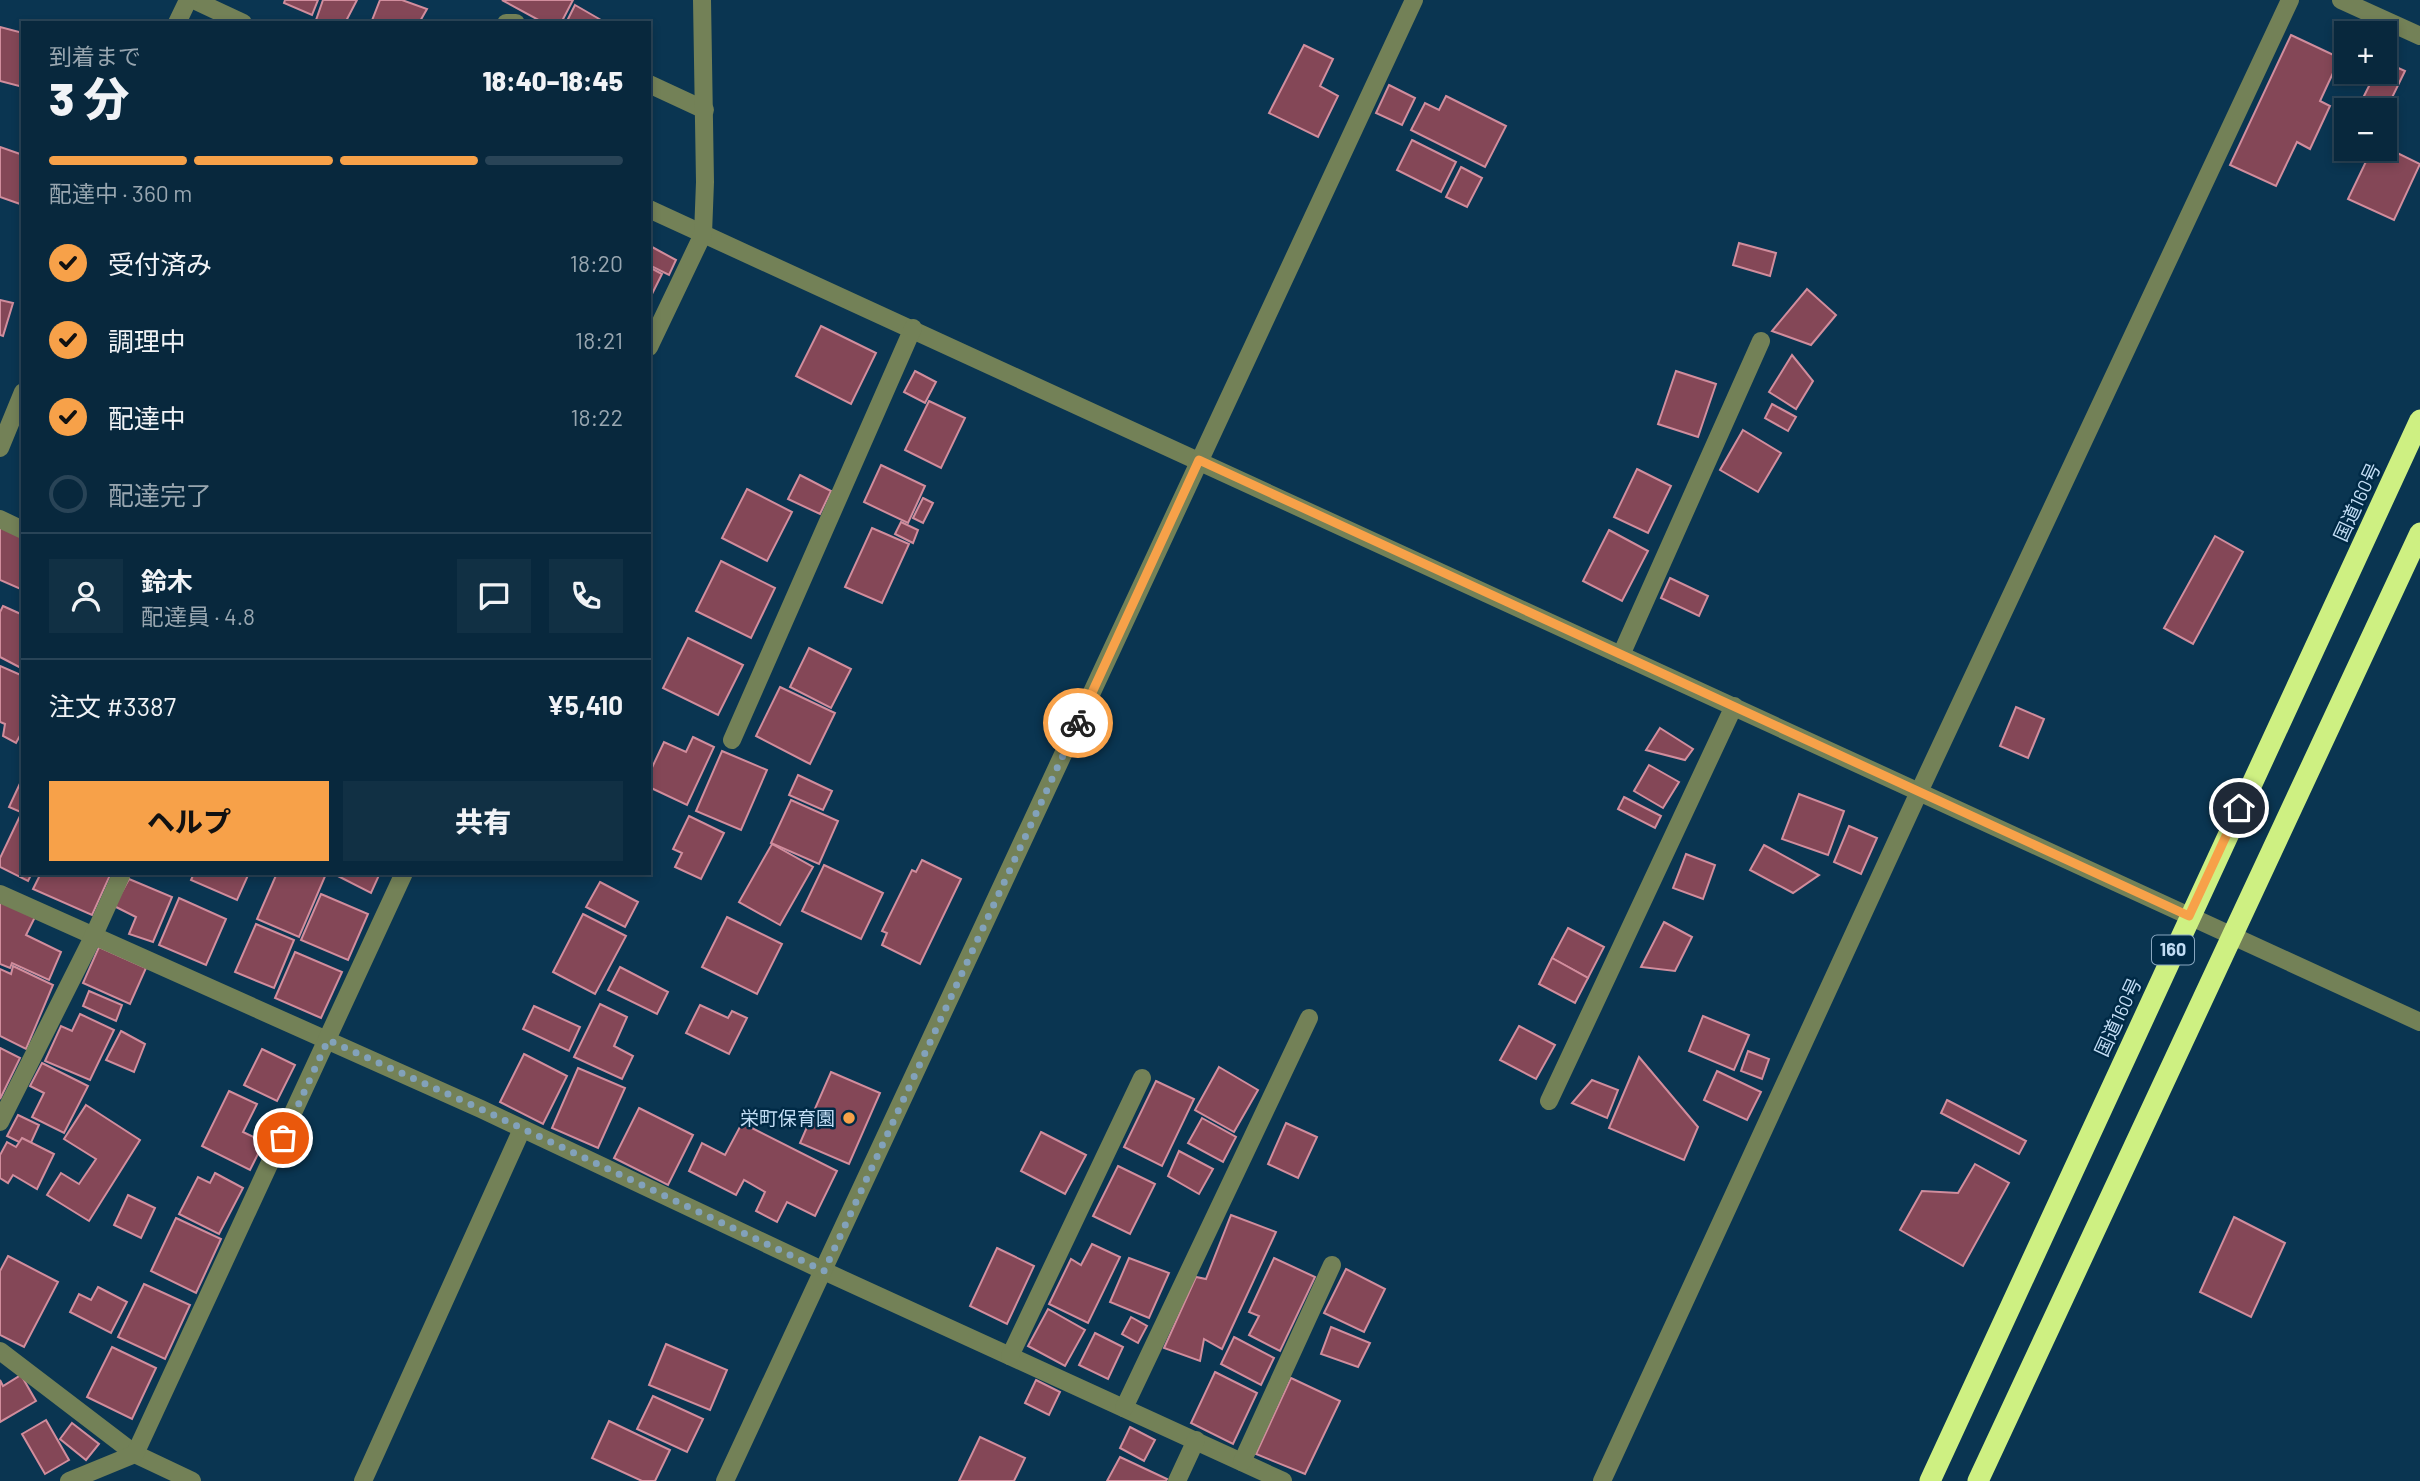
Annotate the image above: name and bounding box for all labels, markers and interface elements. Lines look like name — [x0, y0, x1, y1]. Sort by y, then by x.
map controls — [2334, 21, 2397, 161]
button: + — [2334, 21, 2397, 84]
text: 到着まで — [49, 42, 141, 70]
text: 18:40–18:45 — [482, 65, 623, 96]
text: 3 分 — [49, 70, 129, 125]
button: − — [2334, 98, 2397, 161]
text: 配達中 · 360 m — [49, 179, 192, 207]
icon: check — [49, 244, 87, 282]
text: 受付済み — [108, 248, 212, 279]
text: 18:20 — [570, 249, 623, 277]
icon: check — [49, 321, 87, 359]
text: 調理中 — [108, 325, 186, 356]
text: 18:21 — [575, 326, 623, 354]
icon: check — [49, 398, 87, 436]
text: 配達中 — [108, 402, 186, 433]
text: 18:22 — [571, 403, 623, 431]
street label: 国道160号 — [2328, 459, 2385, 545]
text: 配達完了 — [108, 479, 212, 510]
button: person — [49, 559, 123, 633]
button: chat — [457, 559, 531, 633]
button: phone — [549, 559, 623, 633]
text: 鈴木 — [141, 565, 193, 596]
text: 配達員 · 4.8 — [141, 602, 255, 630]
courier — [1043, 688, 1113, 758]
text: ¥5,410 — [547, 689, 623, 720]
text: 注文 #3387 — [49, 690, 176, 721]
icon: bike — [1059, 704, 1097, 742]
pin — [2209, 778, 2269, 838]
button: ヘルプ — [49, 781, 329, 861]
button: 共有 — [343, 781, 623, 861]
icon: home — [2220, 789, 2258, 827]
road number: 160 — [2152, 936, 2194, 965]
street label: 国道160号 — [2089, 974, 2146, 1060]
place label: 栄町保育園 — [740, 1106, 835, 1129]
pin — [253, 1108, 313, 1168]
marker: 栄町保育園 — [841, 1110, 857, 1126]
icon: bag — [264, 1119, 302, 1157]

